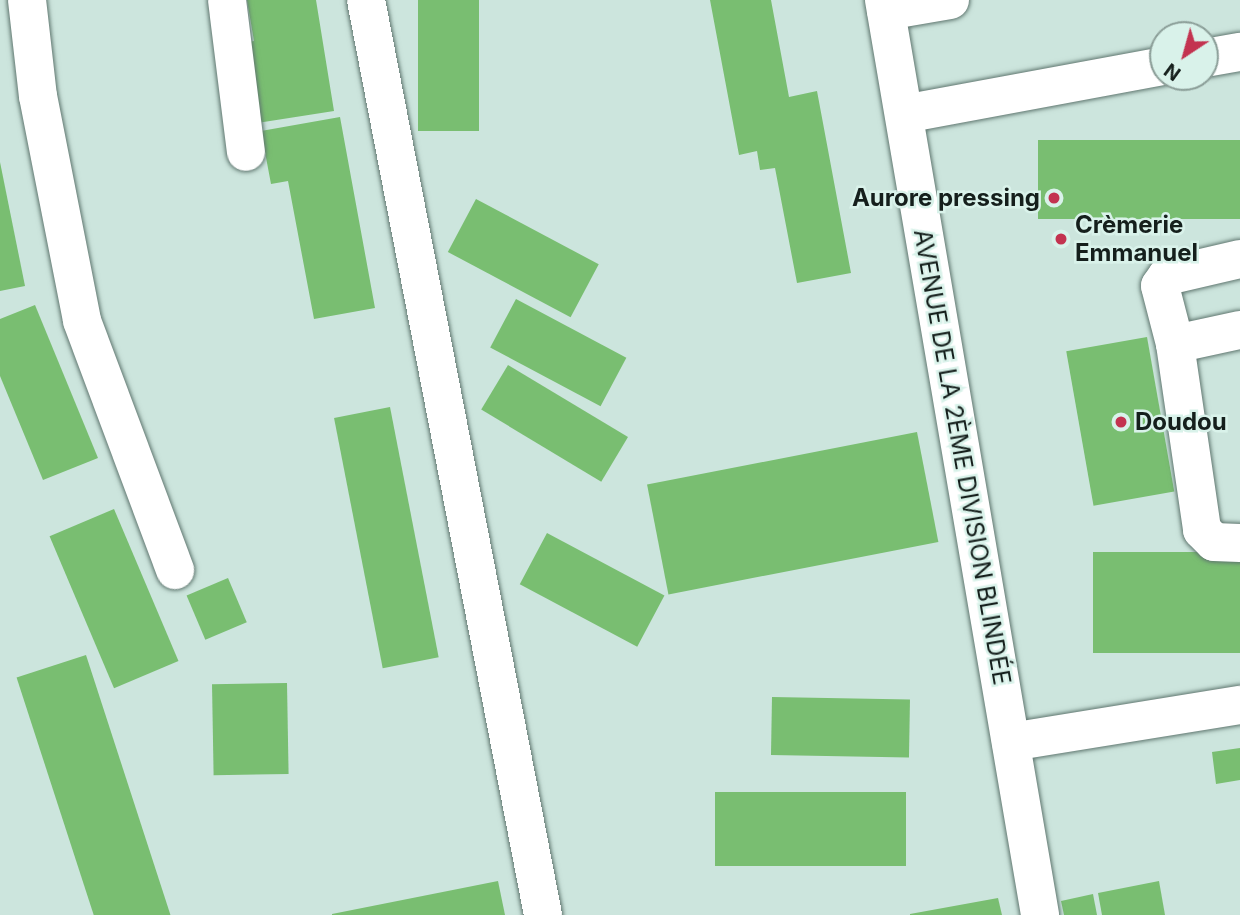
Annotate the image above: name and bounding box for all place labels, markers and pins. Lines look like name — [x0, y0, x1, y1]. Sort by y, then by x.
place label: Aurore pressing — [852, 184, 1040, 212]
marker: Aurore pressing — [1046, 190, 1062, 206]
place label: Crèmerie Emmanuel — [1075, 211, 1198, 267]
marker: Crèmerie Emmanuel — [1053, 231, 1069, 247]
place label: Doudou — [1135, 408, 1227, 436]
marker: Doudou — [1113, 414, 1129, 430]

